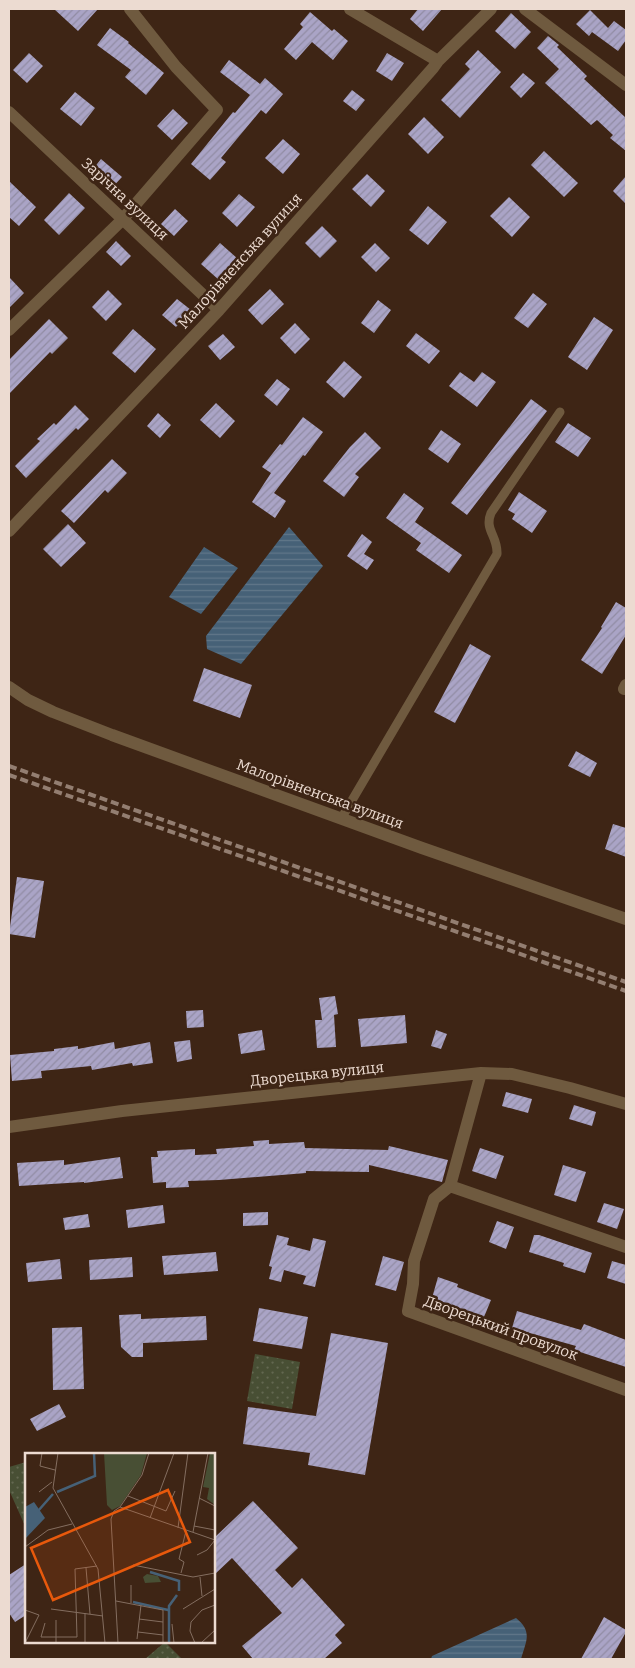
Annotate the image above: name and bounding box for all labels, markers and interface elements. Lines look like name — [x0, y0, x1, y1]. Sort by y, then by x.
street label: Зарічна вулиця — [78, 154, 172, 244]
street label: Малорівненська вулиця — [174, 190, 306, 332]
street label: Малорівненська вулиця — [234, 755, 406, 833]
street label: Дворецька вулиця — [249, 1058, 385, 1090]
street label: Дворецький провулок — [422, 1292, 581, 1364]
inset map — [25, 1453, 215, 1643]

